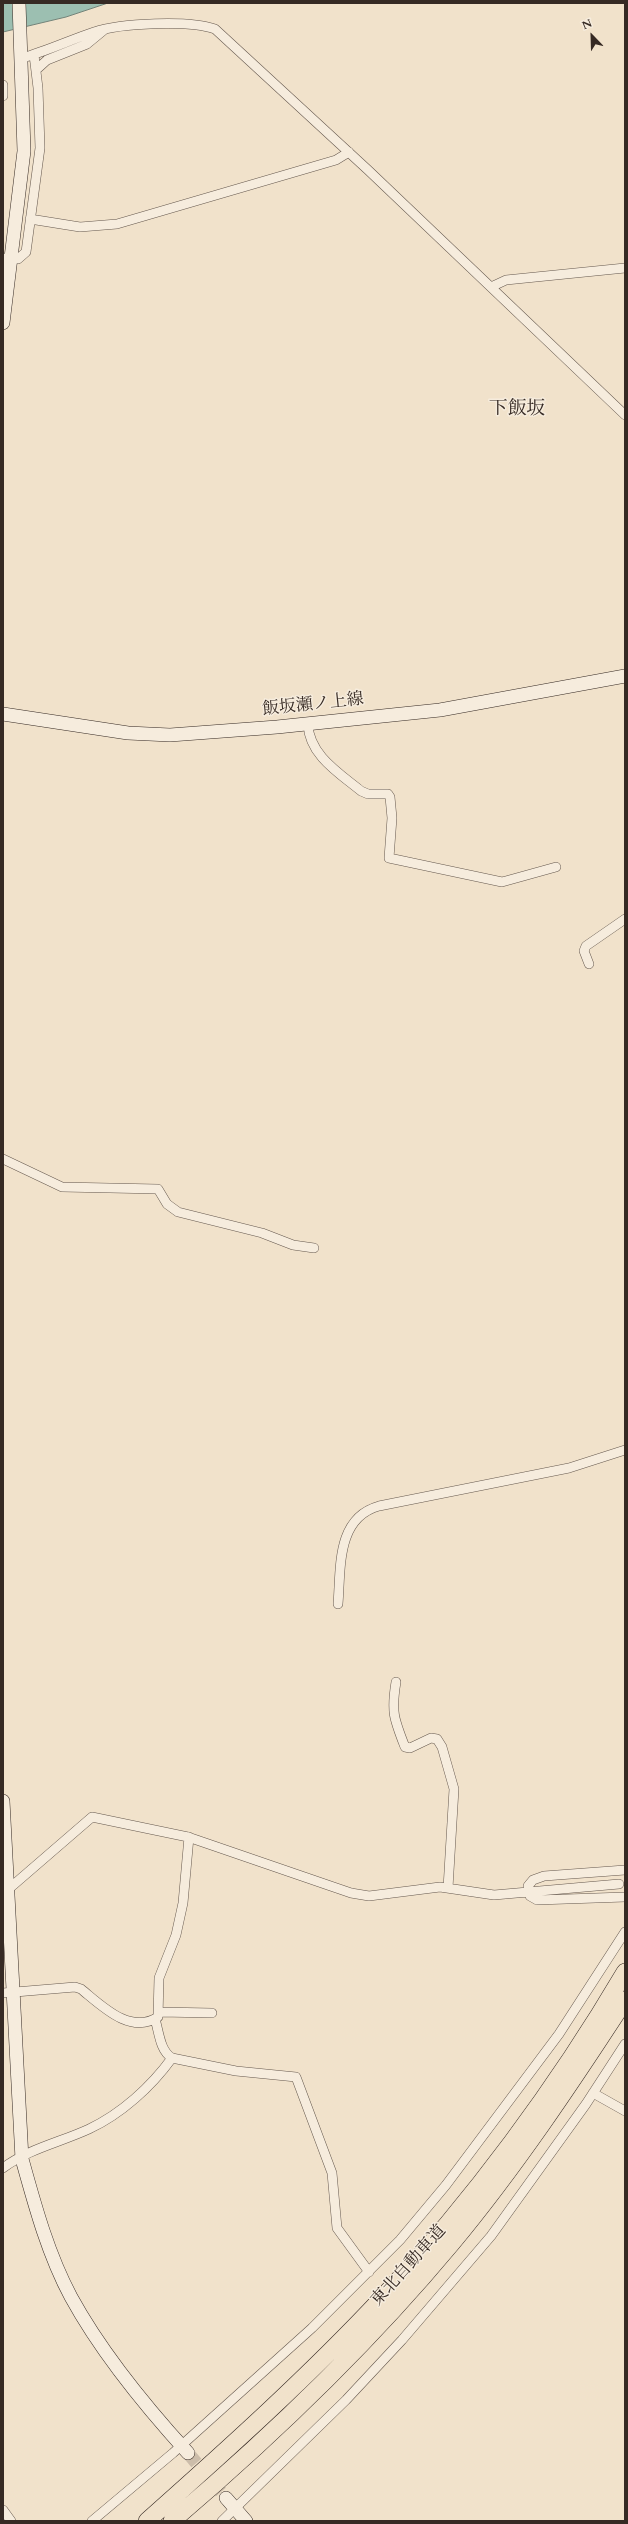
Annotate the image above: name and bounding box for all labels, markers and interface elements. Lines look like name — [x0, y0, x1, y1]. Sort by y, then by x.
north arrow — [572, 16, 612, 56]
text: N — [580, 16, 594, 33]
district label: 下飯坂 — [489, 399, 545, 421]
street label: 飯坂瀬ノ上線 — [261, 690, 365, 720]
street label: 東北自動車道 — [367, 2221, 451, 2311]

